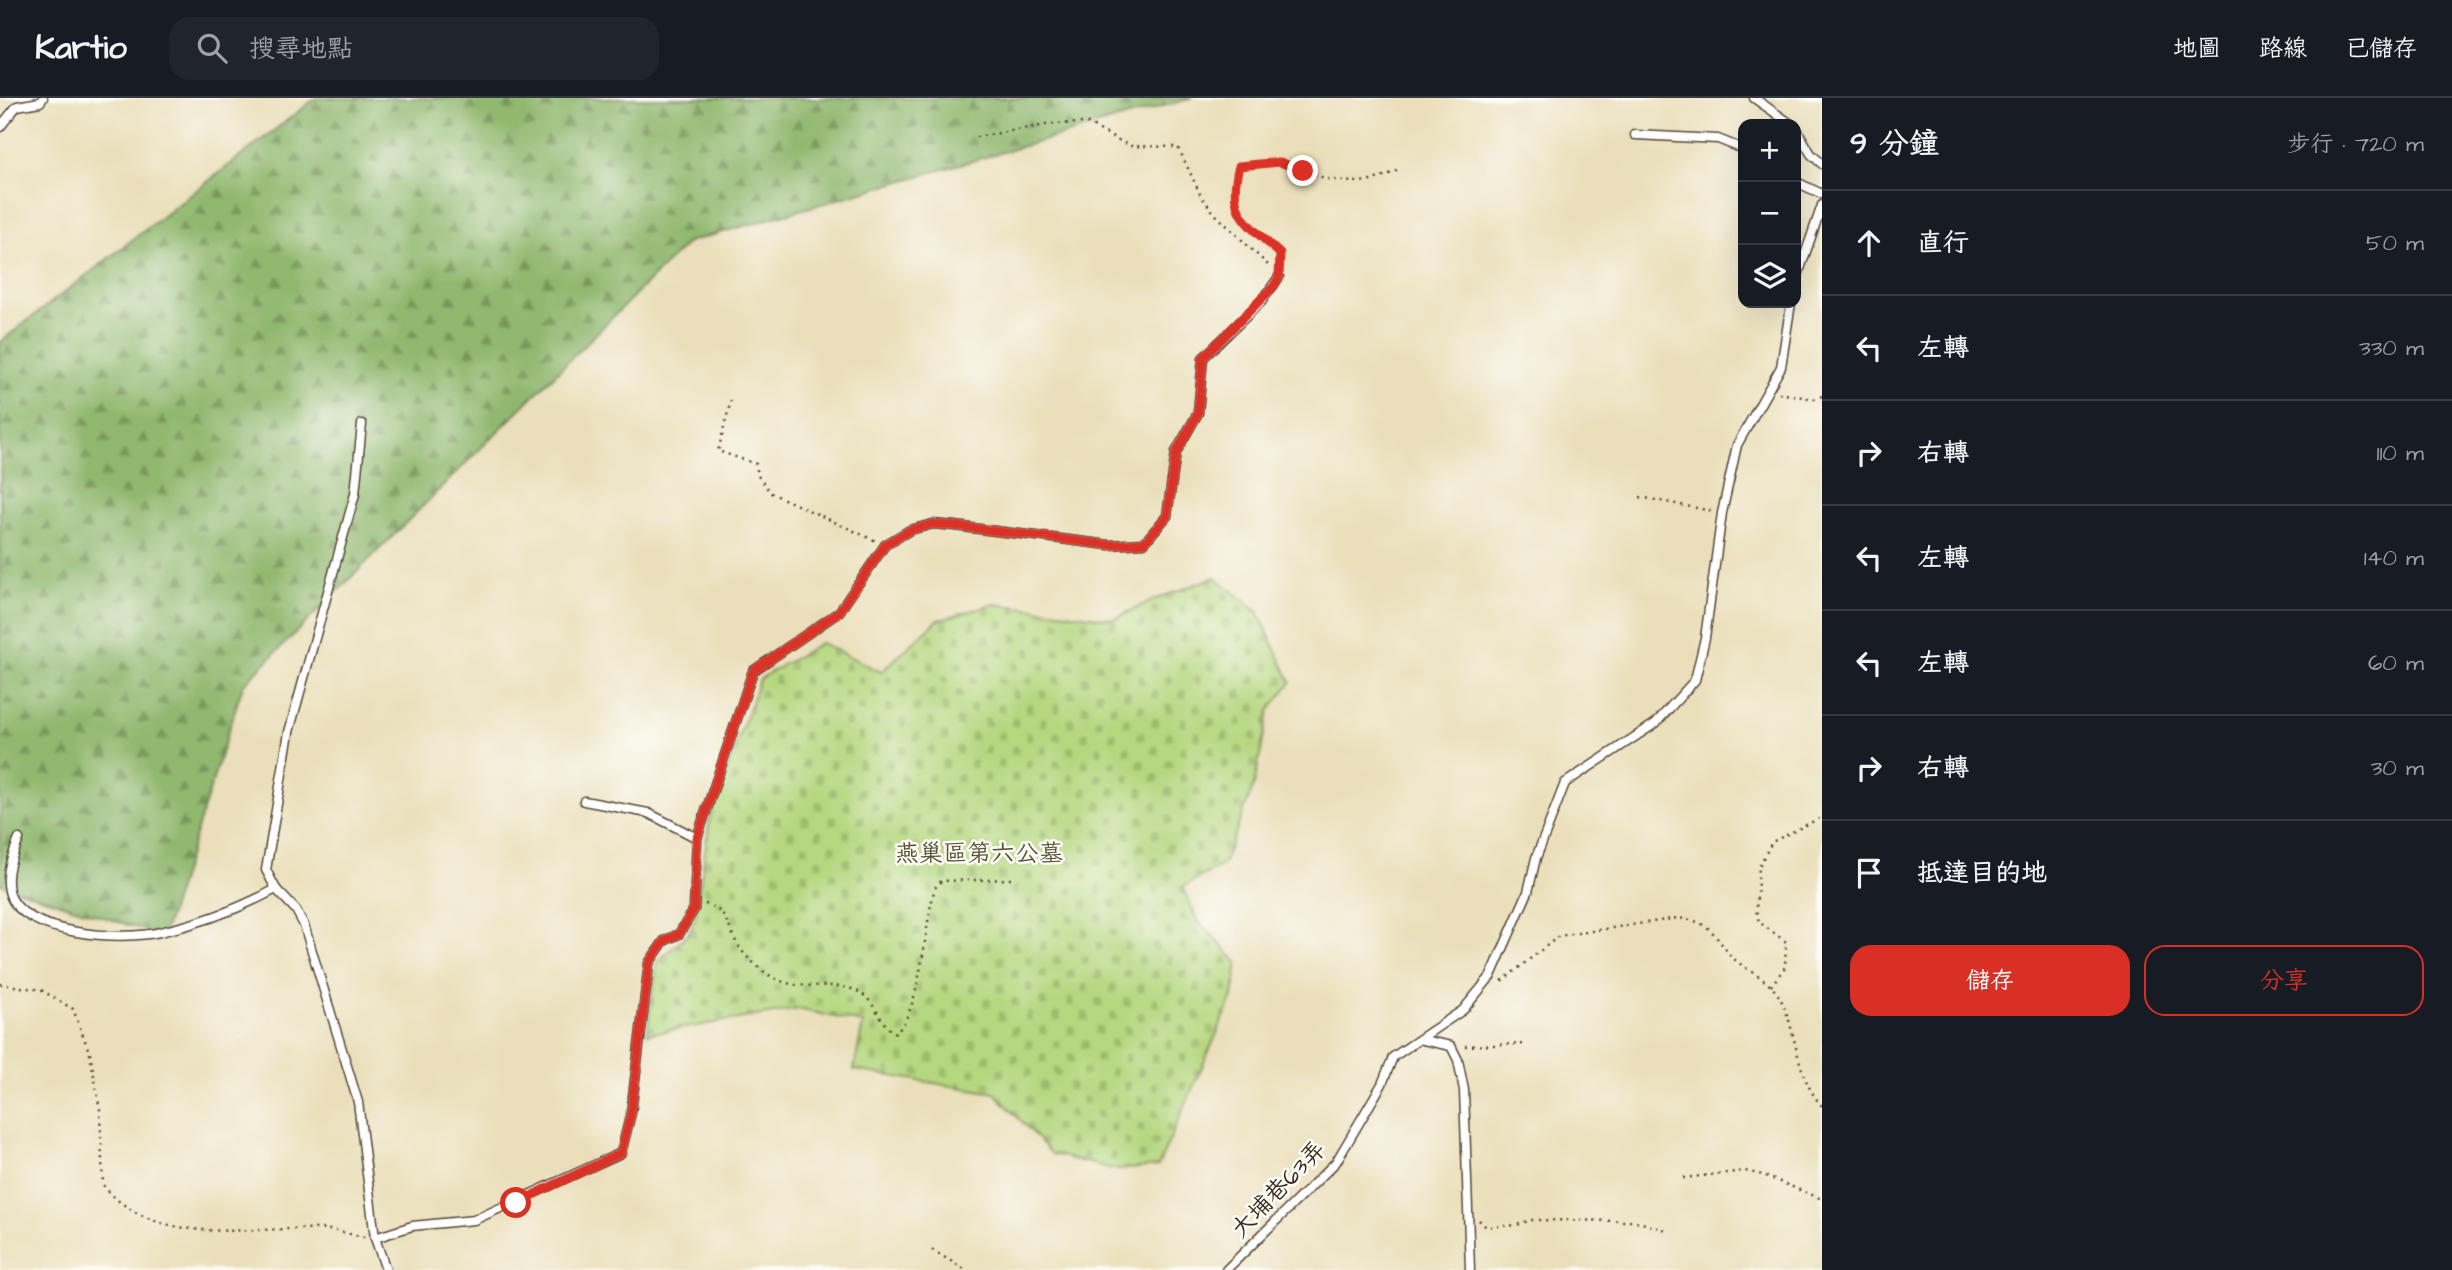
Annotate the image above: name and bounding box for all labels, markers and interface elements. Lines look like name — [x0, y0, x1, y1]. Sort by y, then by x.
search box — [169, 17, 659, 80]
text: Kartio — [35, 25, 127, 71]
icon: search — [193, 29, 231, 67]
text: 搜尋地點 — [249, 31, 353, 67]
text: 地圖 — [2173, 32, 2221, 66]
text: 路線 — [2259, 32, 2307, 66]
text: 已儲存 — [2345, 32, 2417, 66]
map controls — [1738, 119, 1801, 308]
button: + — [1738, 119, 1801, 182]
text: 9 分鐘 — [1850, 123, 1939, 165]
text: 步行 · 720 m — [2287, 128, 2424, 160]
route end — [1287, 155, 1318, 186]
button: − — [1738, 182, 1801, 245]
icon: ahead — [1850, 224, 1888, 262]
text: 直行 — [1917, 225, 1969, 261]
text: 50 m — [2366, 227, 2424, 259]
button: layers — [1738, 245, 1801, 308]
icon: left — [1850, 329, 1888, 367]
text: 左轉 — [1917, 330, 1969, 366]
text: 330 m — [2359, 332, 2424, 364]
icon: right — [1850, 434, 1888, 472]
text: 右轉 — [1917, 435, 1969, 471]
text: 110 m — [2376, 437, 2424, 469]
icon: left — [1850, 539, 1888, 577]
text: 左轉 — [1917, 540, 1969, 576]
text: 140 m — [2364, 542, 2424, 574]
icon: left — [1850, 644, 1888, 682]
text: 左轉 — [1917, 645, 1969, 681]
text: 60 m — [2368, 647, 2424, 679]
icon: right — [1850, 749, 1888, 787]
text: 右轉 — [1917, 750, 1969, 786]
text: 30 m — [2371, 752, 2424, 784]
park label: 燕巢區第六公墓 — [895, 837, 1063, 871]
icon: arrive — [1850, 854, 1888, 892]
text: 抵達目的地 — [1917, 855, 2047, 891]
button: 儲存 — [1850, 945, 2130, 1016]
button: 分享 — [2144, 945, 2424, 1016]
street label: 大埔巷63弄 — [1224, 1134, 1334, 1246]
route start — [500, 1187, 531, 1218]

